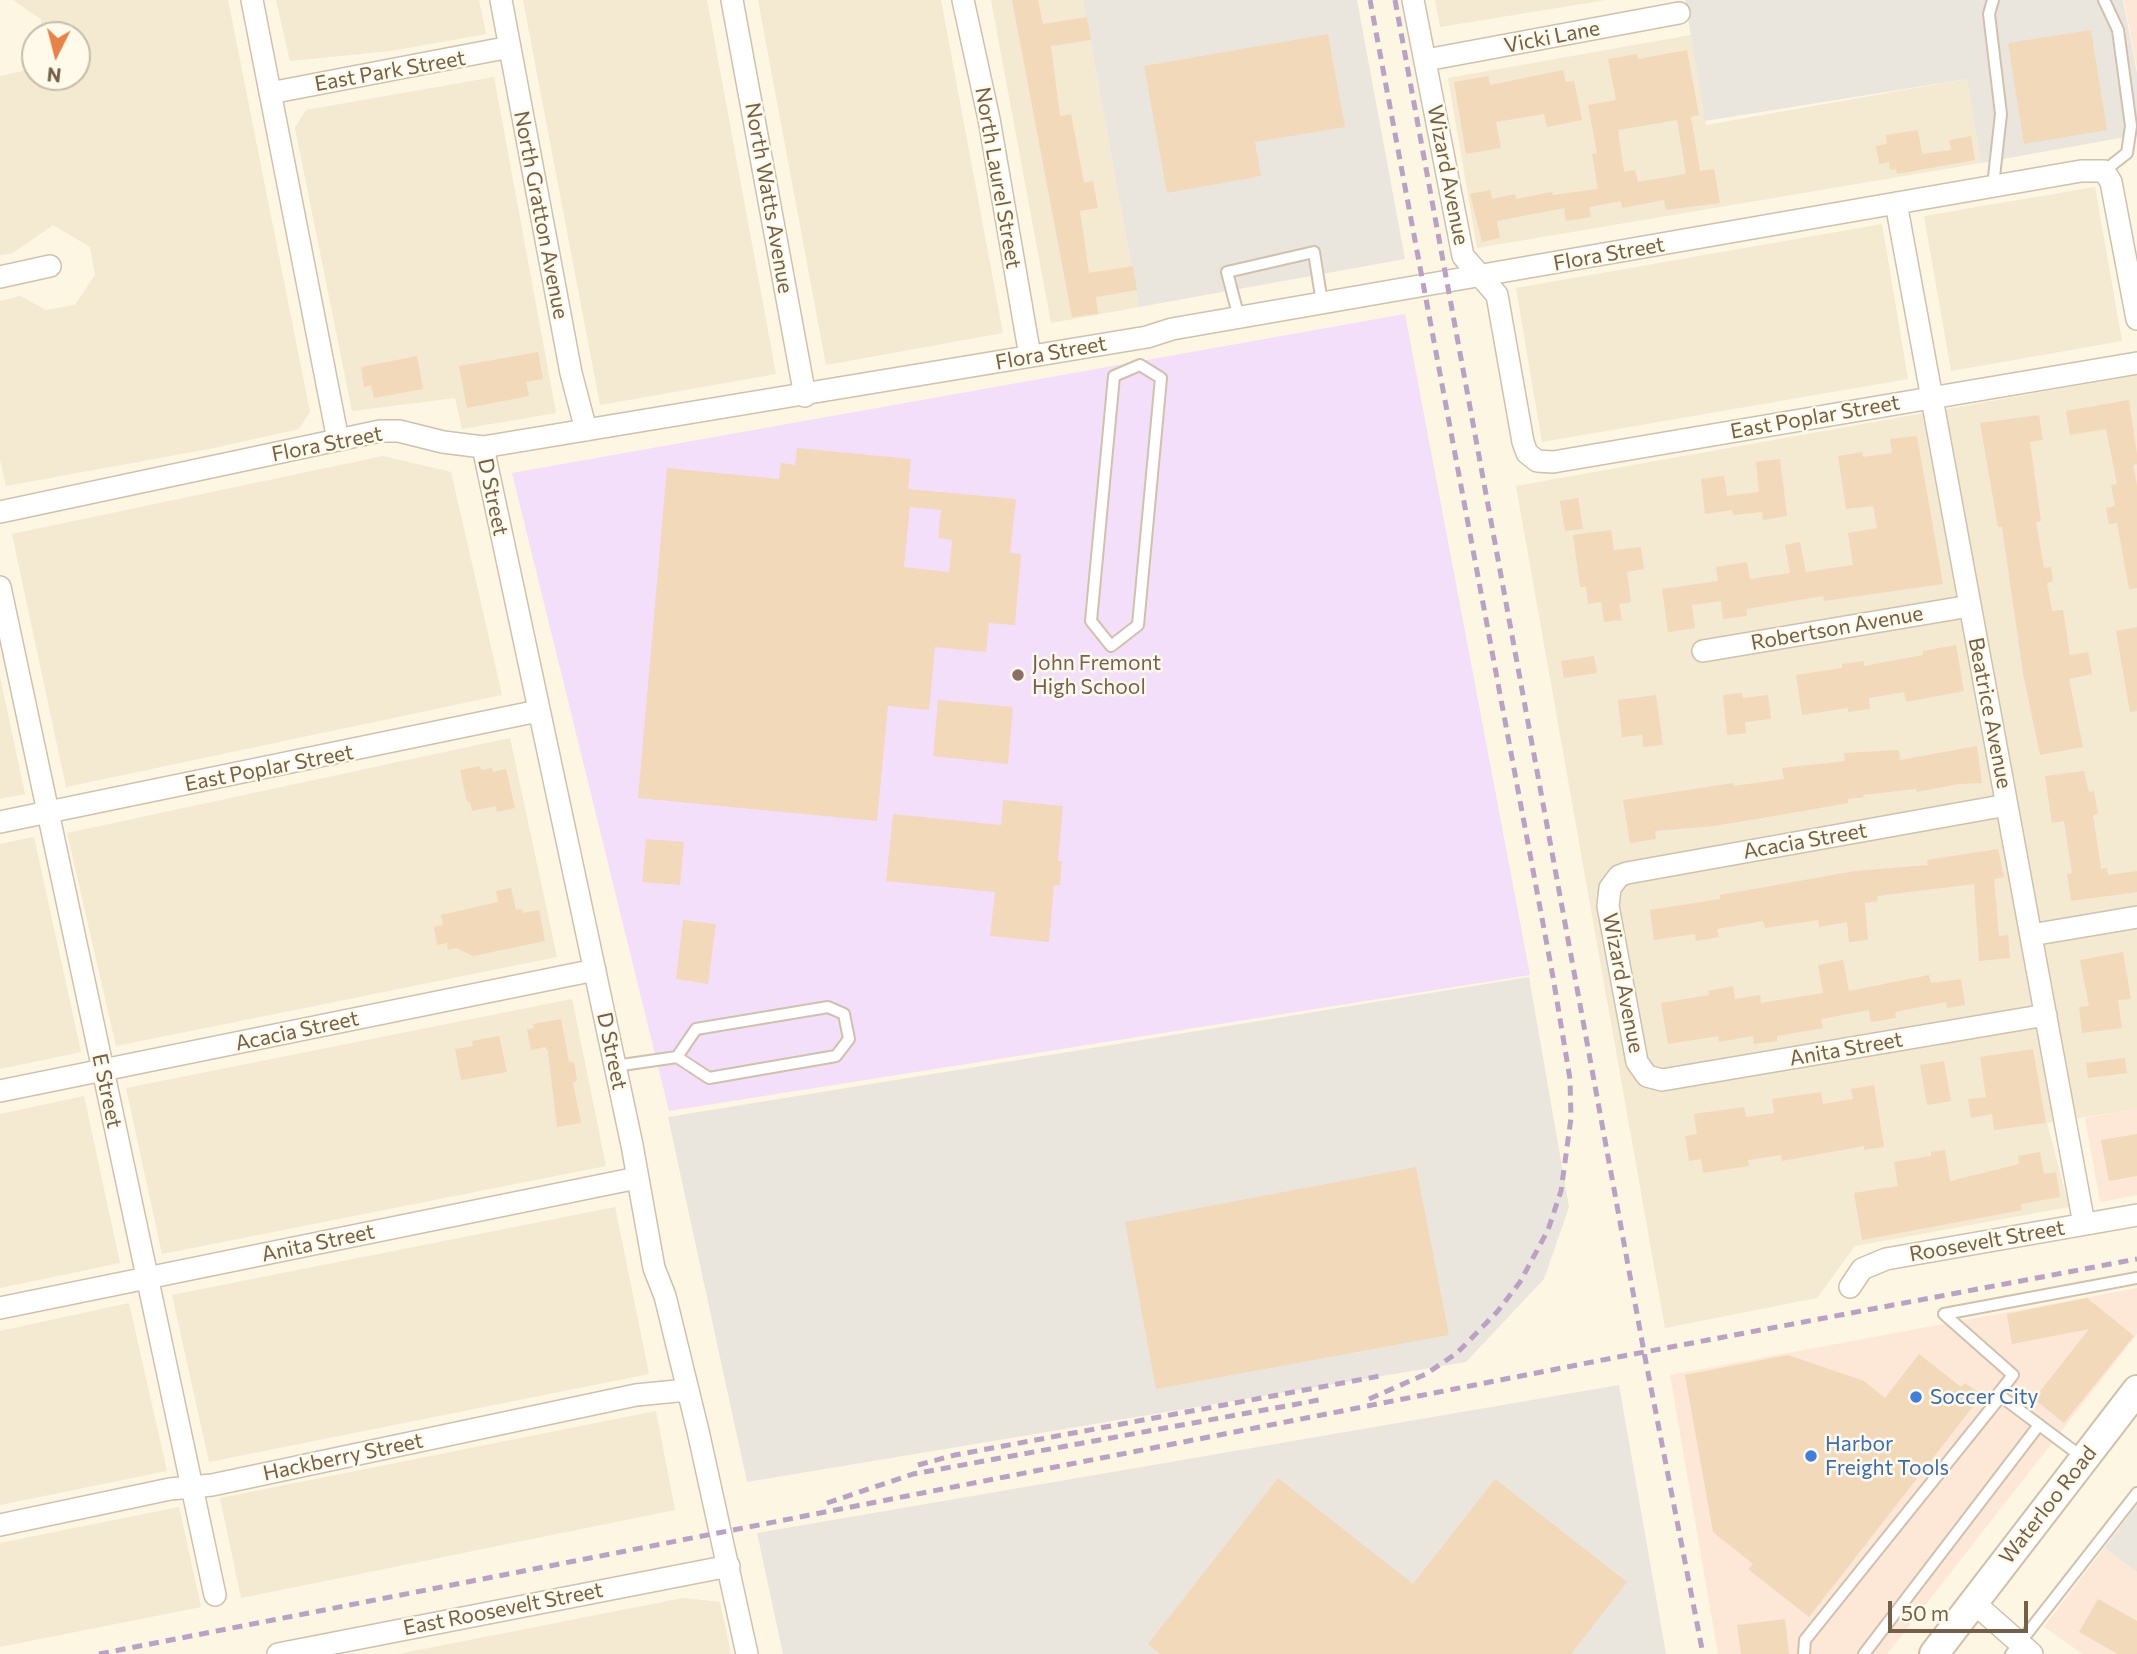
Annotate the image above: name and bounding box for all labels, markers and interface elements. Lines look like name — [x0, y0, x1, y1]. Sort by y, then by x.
street label: Vicki Lane — [1502, 15, 1602, 59]
north arrow — [21, 21, 91, 91]
street label: East Park Street — [313, 45, 467, 97]
text: N — [46, 63, 62, 88]
street label: North Laurel Street — [970, 85, 1026, 271]
street label: North Watts Avenue — [740, 101, 798, 295]
street label: Wizard Avenue — [1422, 103, 1474, 247]
street label: North Gratton Avenue — [508, 109, 574, 321]
street label: Flora Street — [1551, 232, 1667, 276]
street label: Flora Street — [993, 331, 1109, 375]
street label: East Poplar Street — [1728, 390, 1902, 444]
street label: Flora Street — [269, 421, 385, 467]
street label: D Street — [472, 456, 514, 538]
street label: Robertson Avenue — [1749, 600, 1925, 656]
street label: Beatrice Avenue — [1963, 635, 2017, 791]
place label: John Fremont High School — [1032, 650, 1161, 700]
marker: John Fremont High School — [1010, 667, 1026, 683]
street label: East Poplar Street — [182, 739, 356, 797]
street label: Acacia Street — [1741, 818, 1869, 864]
street label: Wizard Avenue — [1597, 911, 1649, 1055]
street label: Acacia Street — [233, 1006, 361, 1056]
street label: D Street — [591, 1010, 633, 1092]
street label: Anita Street — [1787, 1027, 1905, 1071]
street label: E Street — [87, 1051, 127, 1131]
street label: Roosevelt Street — [1907, 1215, 2067, 1267]
street label: Anita Street — [259, 1219, 377, 1267]
place label: Soccer City — [1930, 1384, 2038, 1410]
marker: Soccer City — [1908, 1389, 1924, 1405]
street label: Hackberry Street — [261, 1428, 425, 1486]
place label: Harbor Freight Tools — [1825, 1431, 1949, 1481]
street label: Waterloo Road — [1994, 1441, 2102, 1569]
marker: Harbor Freight Tools — [1803, 1448, 1819, 1464]
street label: East Roosevelt Street — [401, 1577, 605, 1641]
scale bar — [1892, 1588, 2032, 1632]
text: 50 m — [1901, 1600, 1949, 1625]

